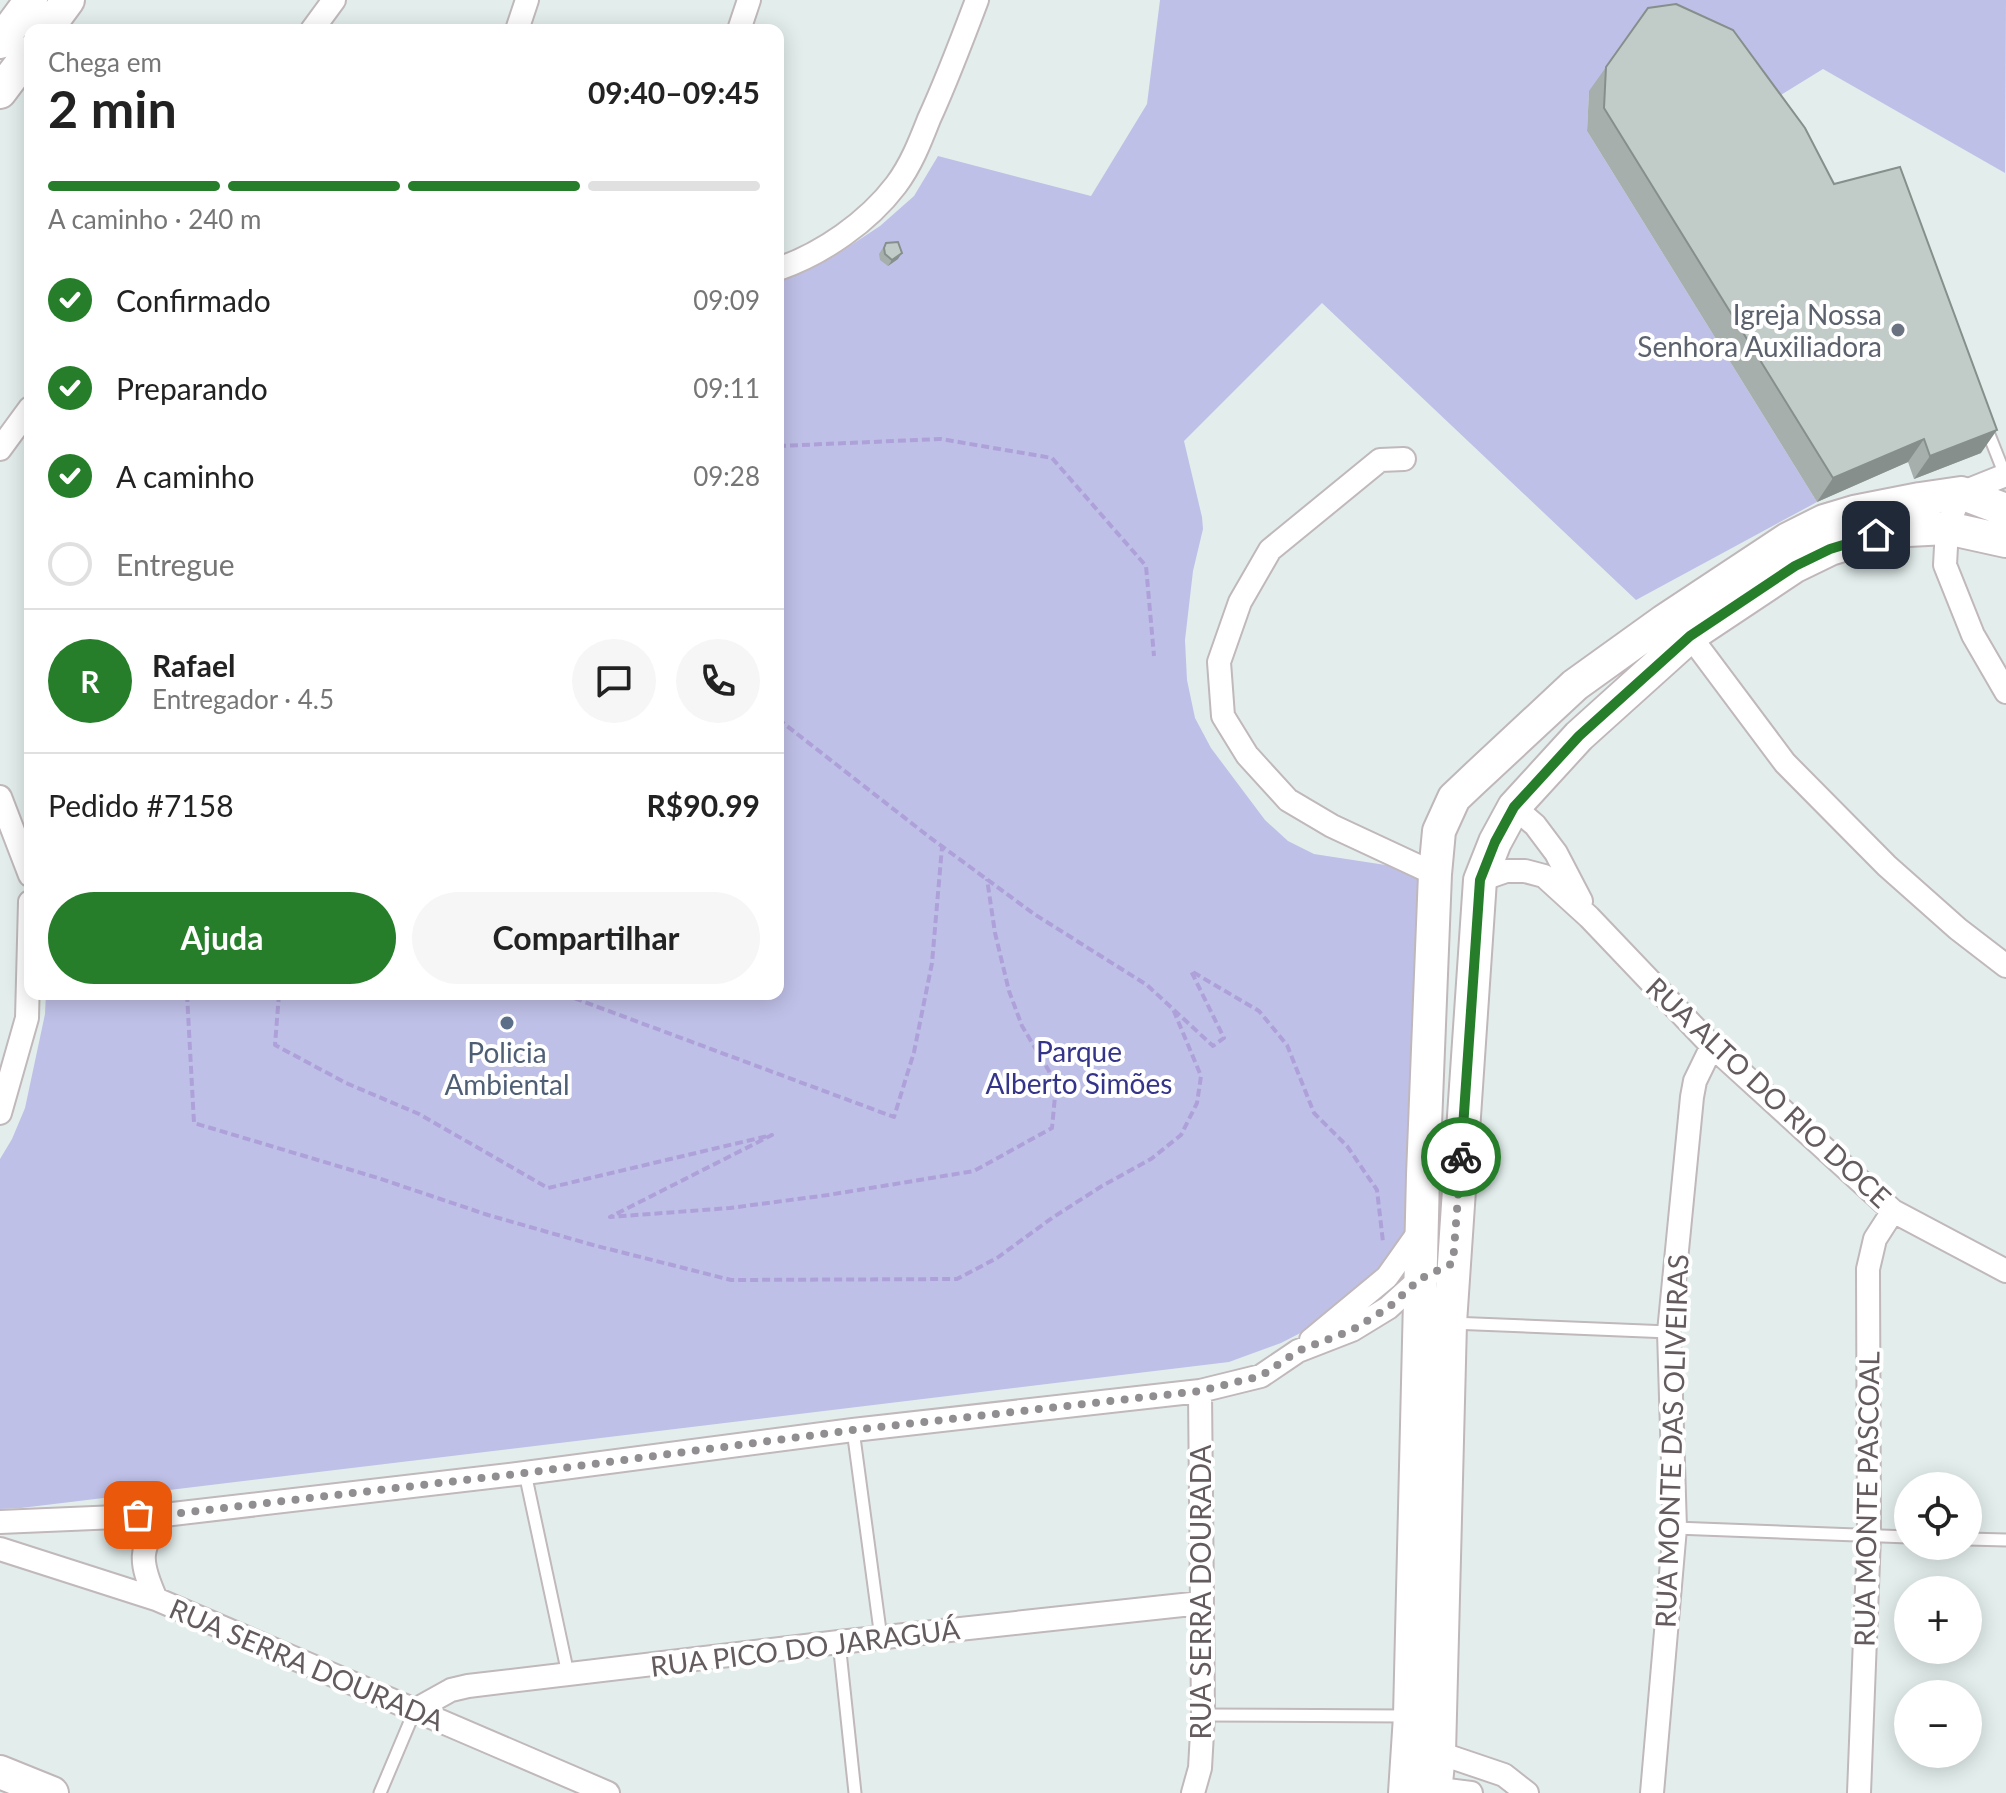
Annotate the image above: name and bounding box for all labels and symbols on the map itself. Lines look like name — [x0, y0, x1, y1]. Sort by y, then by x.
place label: Igreja Nossa Senhora Auxiliadora — [1637, 297, 1882, 363]
marker: Igreja Nossa Senhora Auxiliadora — [1889, 321, 1907, 339]
pin — [1842, 501, 1910, 569]
street label: RUA ALTO DO RIO DOCE — [1640, 970, 1898, 1214]
marker: Policia Ambiental — [498, 1014, 516, 1032]
park label: Parque Alberto Simões — [986, 1034, 1172, 1100]
place label: Policia Ambiental — [444, 1035, 570, 1101]
courier — [1421, 1117, 1501, 1197]
street label: RUA MONTE DAS OLIVEIRAS — [1647, 1254, 1695, 1628]
street label: RUA MONTE PASCOAL — [1846, 1351, 1886, 1647]
street label: RUA SERRA DOURADA — [1183, 1445, 1217, 1739]
pin — [104, 1481, 172, 1549]
street label: RUA SERRA DOURADA — [165, 1591, 449, 1737]
street label: RUA PICO DO JARAGUÁ — [648, 1611, 962, 1683]

